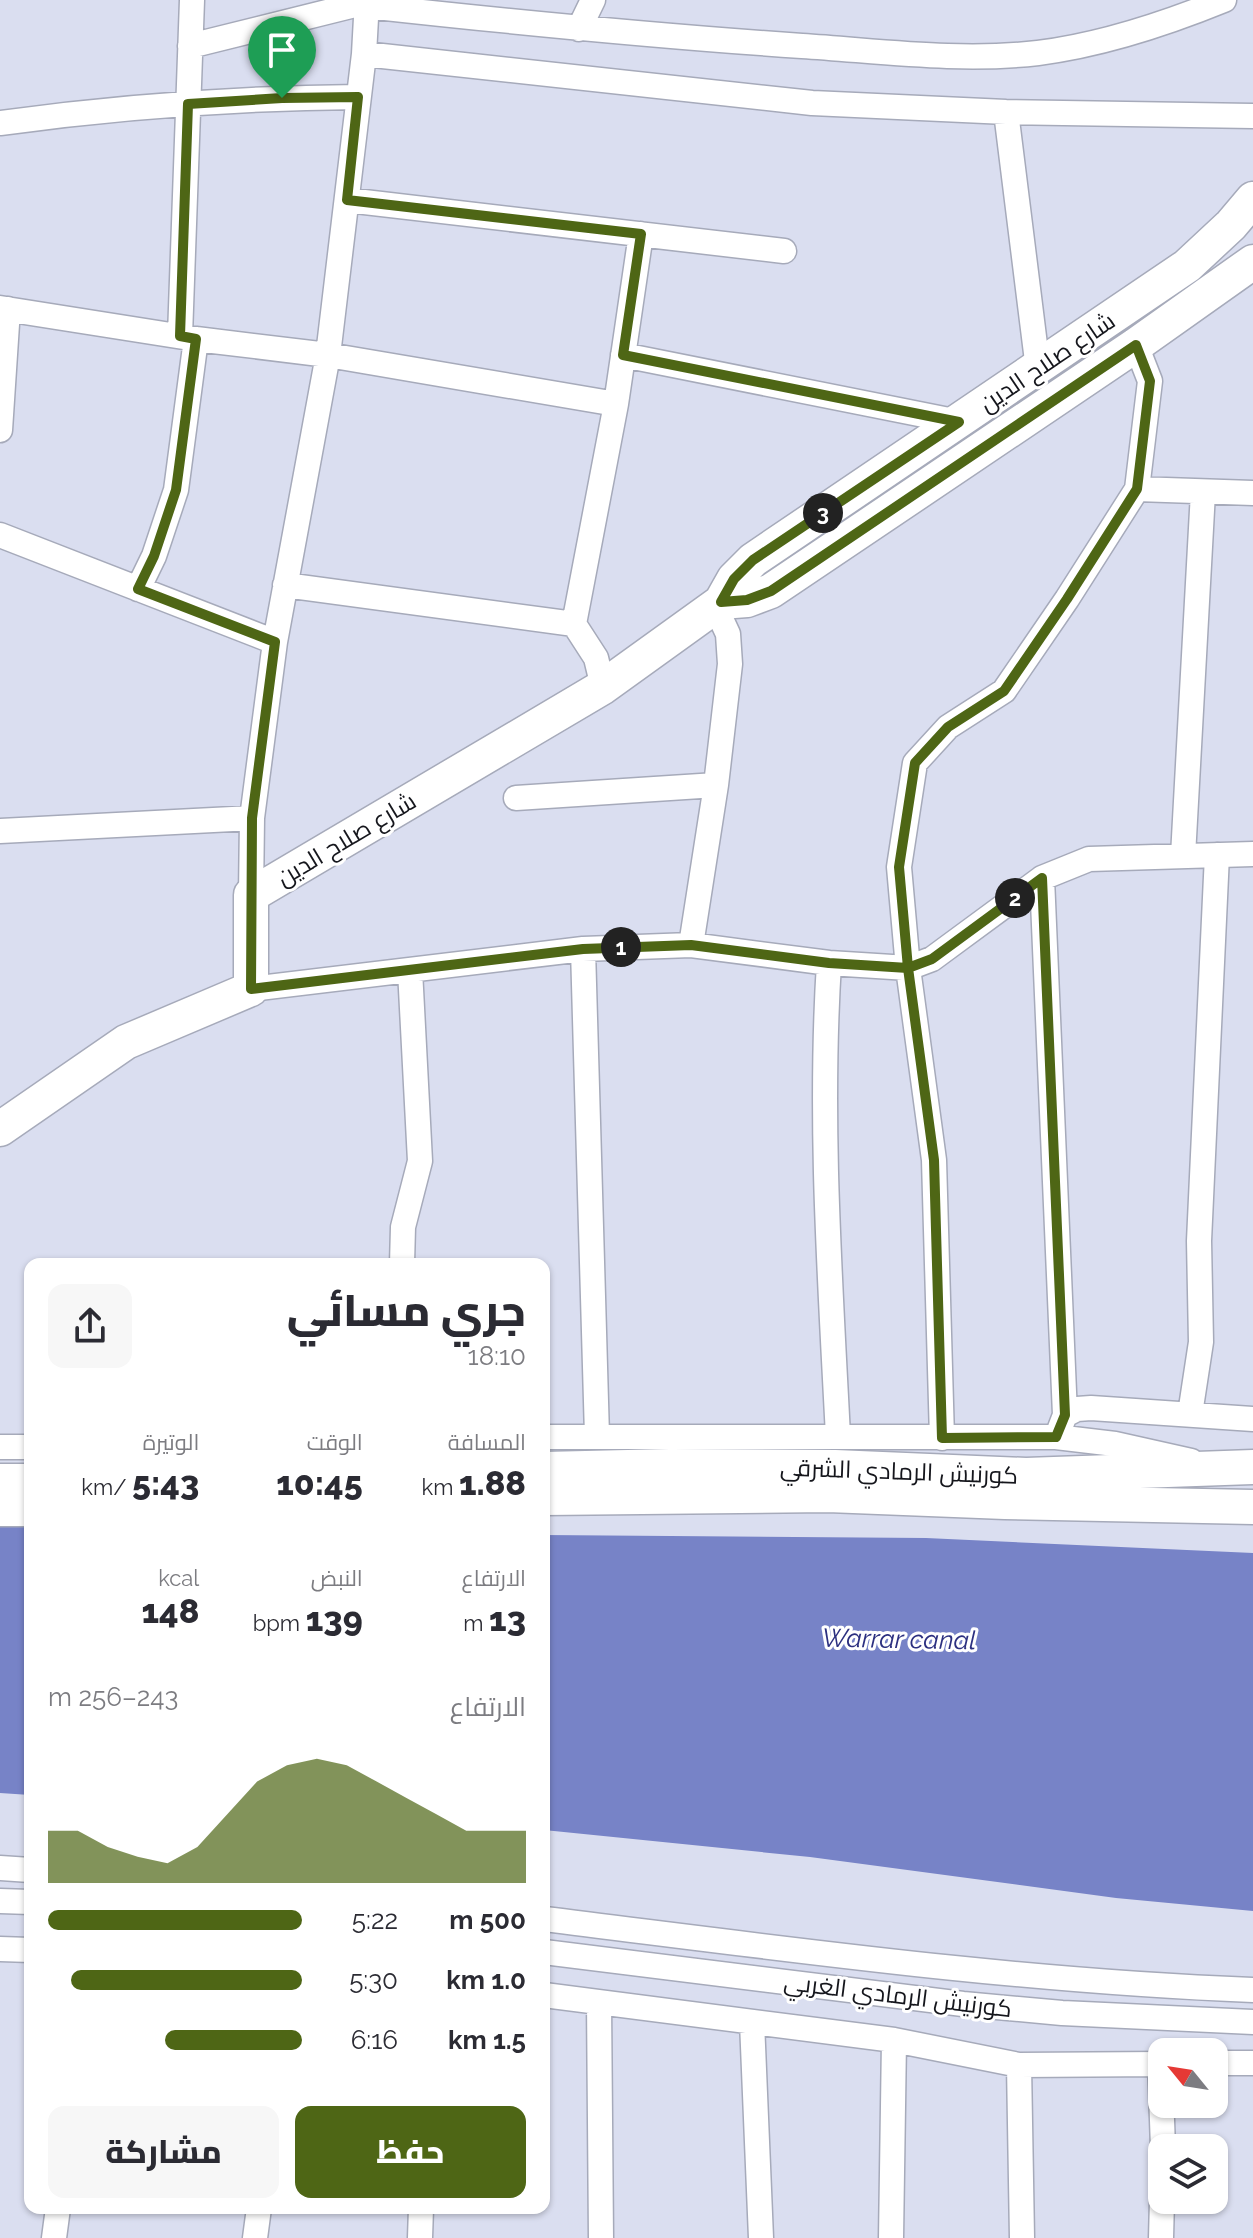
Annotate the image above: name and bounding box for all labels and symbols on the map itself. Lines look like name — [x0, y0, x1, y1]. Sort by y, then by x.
pin — [248, 16, 316, 98]
street label: شارع صلاح الدين — [974, 306, 1122, 420]
pin: 3 — [803, 493, 843, 533]
street label: شارع صلاح الدين — [271, 786, 422, 894]
pin: 2 — [995, 878, 1035, 918]
pin: 1 — [601, 927, 641, 967]
street label: كورنيش الرمادي الشرقي — [779, 1452, 1019, 1495]
water label: Warrar canal — [822, 1623, 976, 1655]
street label: كورنيش الرمادي الغربي — [782, 1967, 1014, 2028]
north arrow — [1148, 2038, 1228, 2118]

